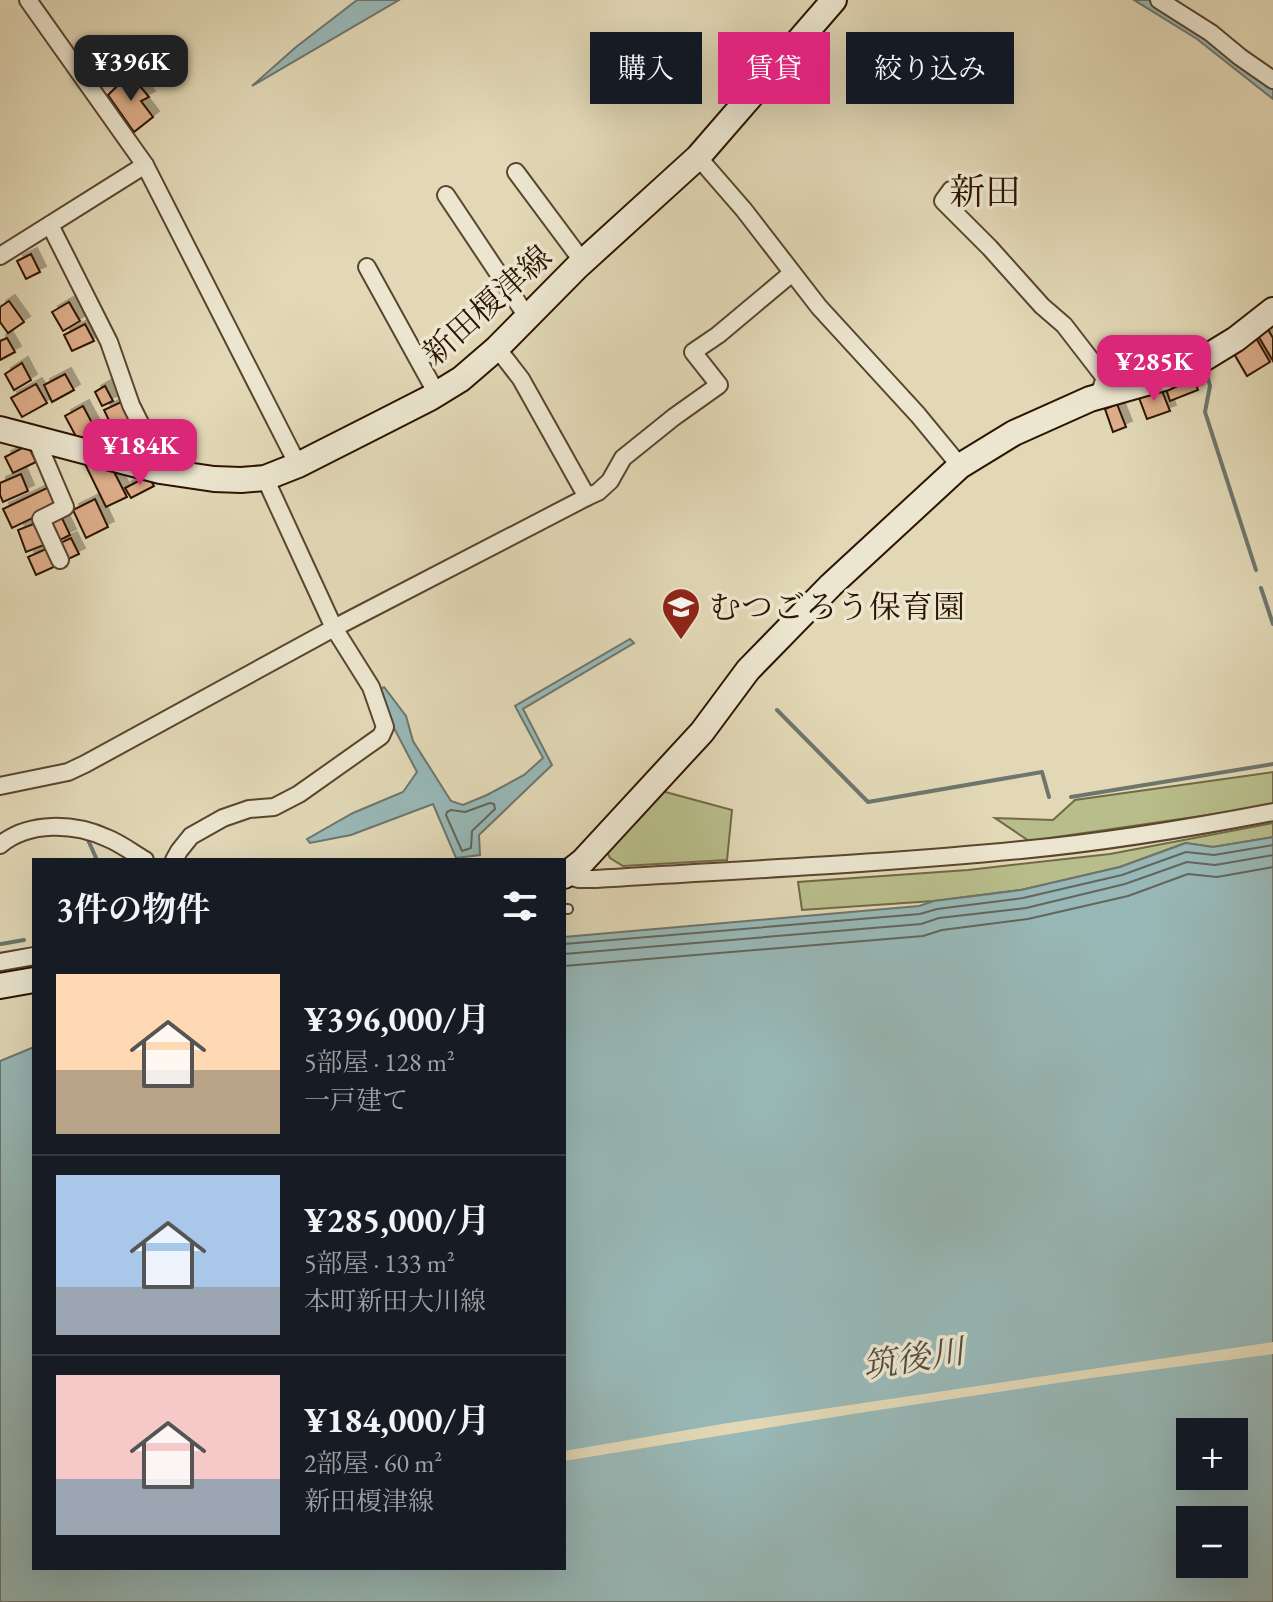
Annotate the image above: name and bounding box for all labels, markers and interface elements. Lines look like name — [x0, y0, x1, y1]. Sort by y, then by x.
chip: 購入 — [590, 32, 702, 104]
chip: 賃貸 — [718, 32, 830, 104]
chip: 絞り込み — [846, 32, 1014, 104]
pin: ¥396K — [75, 35, 187, 103]
text: ¥396K — [92, 44, 170, 78]
district label: 新田 — [949, 168, 1021, 215]
street label: 新田榎津線 — [413, 236, 561, 374]
pin: ¥285K — [1098, 335, 1210, 403]
text: ¥285K — [1115, 344, 1193, 378]
pin: ¥184K — [84, 419, 196, 487]
text: ¥184K — [101, 428, 179, 462]
school or university icon: むつごろう保育園 — [660, 586, 702, 641]
place label: むつごろう保育園 — [709, 586, 965, 628]
icon: filters — [498, 884, 542, 928]
text: 3件の物件 — [56, 887, 210, 931]
text: ¥396,000/月 — [304, 997, 490, 1041]
icon: home — [120, 1006, 216, 1102]
text: 5部屋 · 128 m² — [304, 1045, 455, 1079]
text: 一戸建て — [304, 1083, 408, 1117]
text: ¥285,000/月 — [304, 1198, 490, 1242]
icon: home — [120, 1207, 216, 1303]
text: 5部屋 · 133 m² — [304, 1246, 455, 1280]
text: 本町新田大川線 — [304, 1284, 486, 1318]
water label: 筑後川 — [859, 1328, 971, 1388]
text: ¥184,000/月 — [304, 1398, 490, 1442]
icon: home — [120, 1407, 216, 1503]
map controls — [1176, 1418, 1248, 1578]
button: + — [1176, 1418, 1248, 1490]
text: 2部屋 · 60 m² — [304, 1446, 442, 1480]
text: 新田榎津線 — [304, 1484, 434, 1518]
button: − — [1176, 1506, 1248, 1578]

